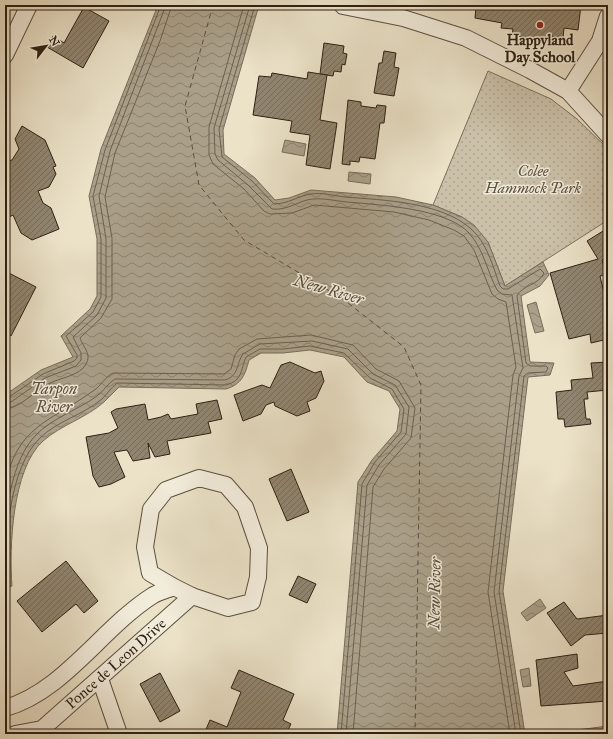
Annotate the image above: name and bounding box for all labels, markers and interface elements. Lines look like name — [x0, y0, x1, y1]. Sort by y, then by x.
marker: Happyland Day School — [535, 20, 545, 30]
north arrow — [26, 26, 66, 66]
place label: Happyland Day School — [505, 31, 576, 67]
text: N — [46, 34, 62, 49]
park label: Colee Hammock Park — [484, 162, 582, 197]
water label: New River — [291, 270, 367, 309]
water label: Tarpon River — [31, 379, 78, 416]
water label: New River — [424, 556, 445, 630]
street label: Ponce de Leon Drive — [62, 614, 170, 713]

